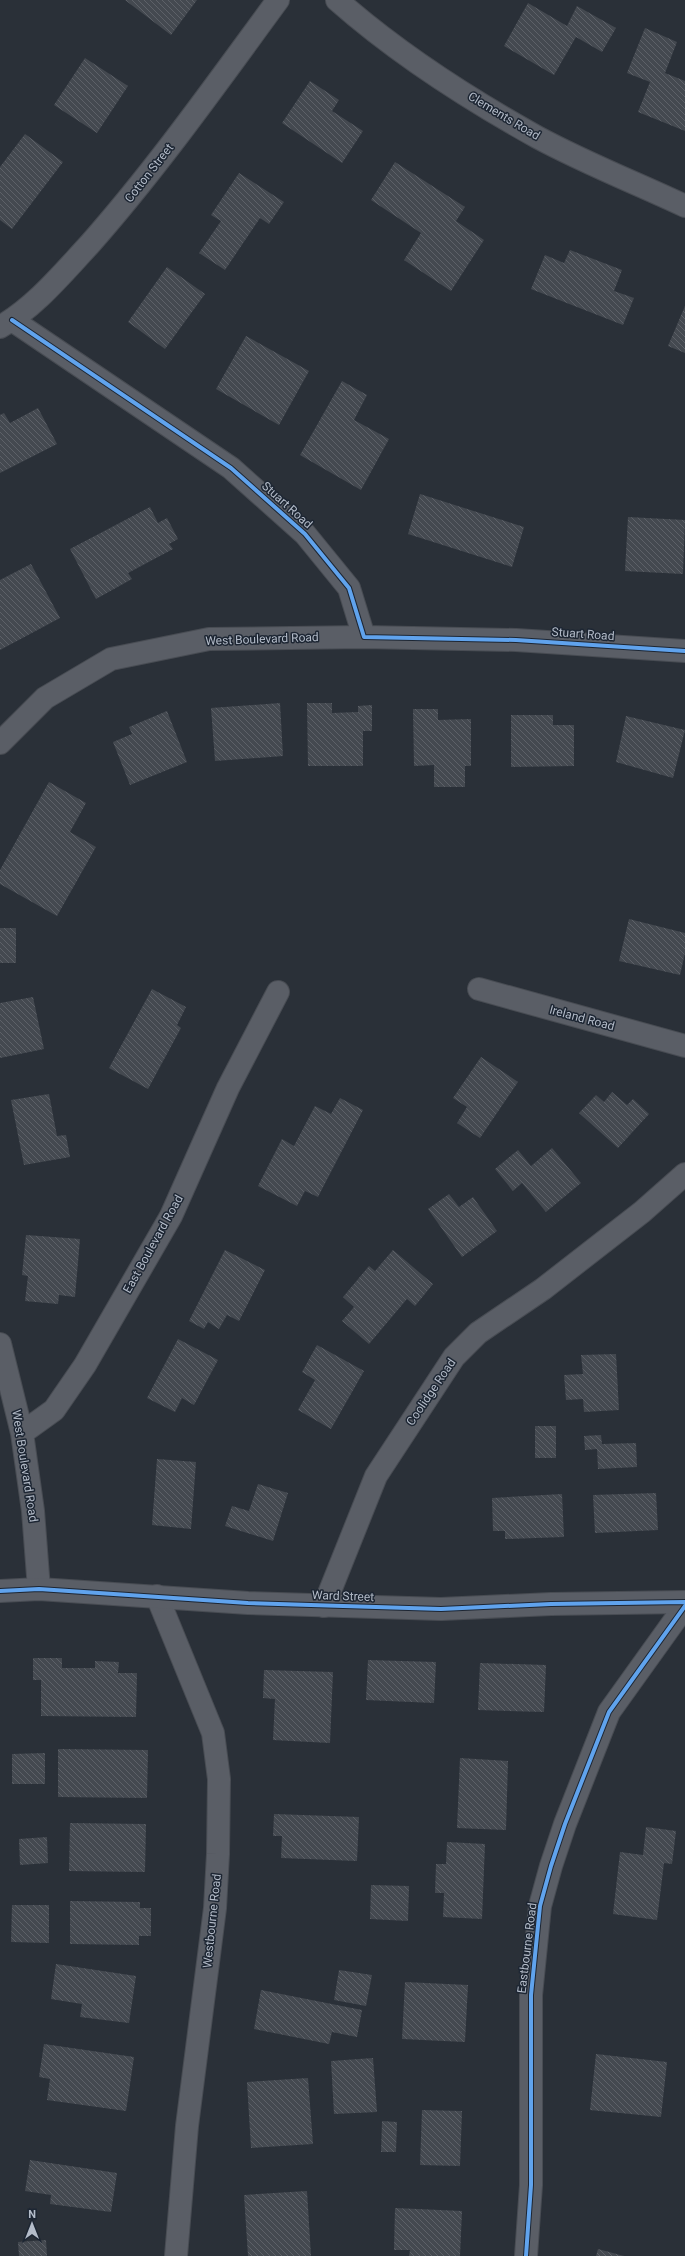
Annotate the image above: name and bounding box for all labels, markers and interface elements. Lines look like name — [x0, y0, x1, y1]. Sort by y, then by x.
street label: Clements Road — [466, 89, 542, 143]
street label: Cotton Street — [122, 141, 176, 205]
street label: Stuart Road — [259, 479, 315, 531]
street label: Stuart Road — [551, 625, 615, 643]
street label: West Boulevard Road — [205, 630, 319, 648]
street label: Ireland Road — [548, 1003, 616, 1033]
street label: East Boulevard Road — [120, 1192, 186, 1296]
street label: Coolidge Road — [403, 1356, 459, 1428]
street label: West Boulevard Road — [9, 1409, 41, 1523]
street label: Ward Street — [312, 1588, 374, 1604]
street label: Westbourne Road — [200, 1873, 224, 1969]
street label: Eastbourne Road — [514, 1902, 540, 1994]
north arrow — [12, 2204, 52, 2244]
text: N — [28, 2208, 36, 2221]

